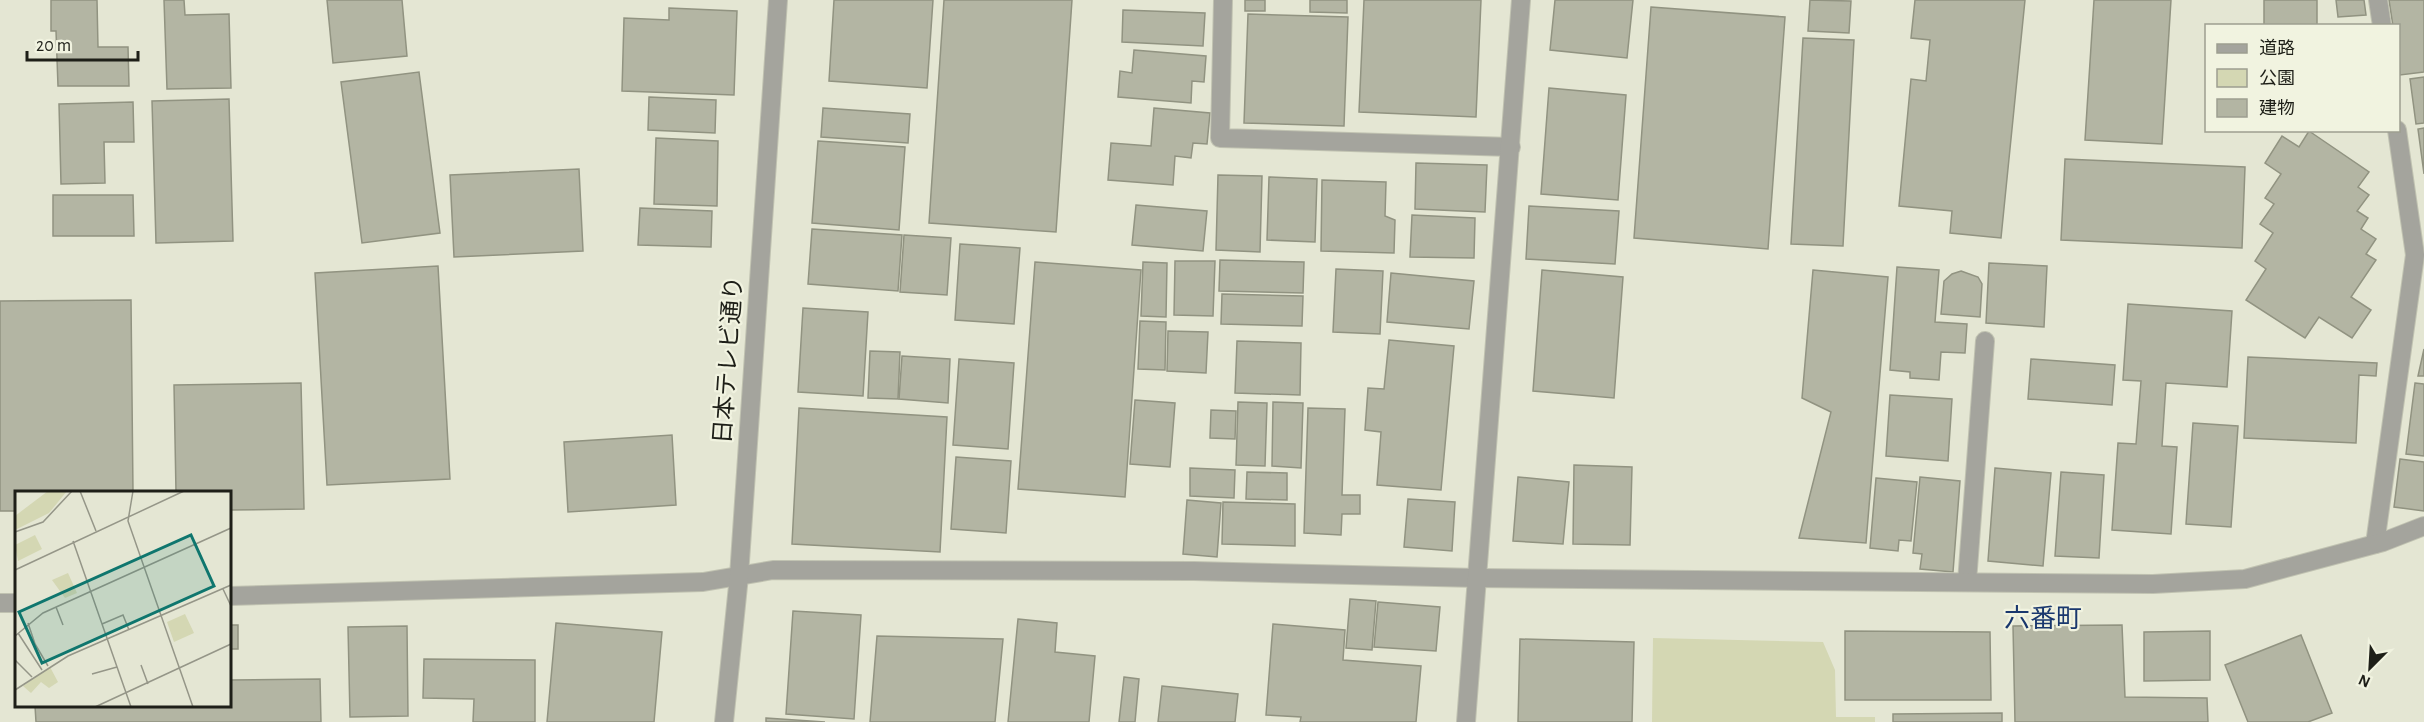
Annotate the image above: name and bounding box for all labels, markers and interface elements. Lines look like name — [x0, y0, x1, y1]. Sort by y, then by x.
scale bar — [27, 24, 138, 62]
legend — [2205, 24, 2400, 132]
text: 20 m — [36, 37, 71, 55]
text: 道路 — [2259, 38, 2295, 58]
text: 公園 — [2259, 69, 2295, 88]
text: 建物 — [2259, 98, 2295, 118]
street label: 日本テレビ通り — [709, 275, 747, 445]
inset map — [15, 491, 231, 707]
district label: 六番町 — [2004, 605, 2082, 632]
north arrow — [2340, 638, 2400, 698]
text: N — [2356, 671, 2373, 690]

